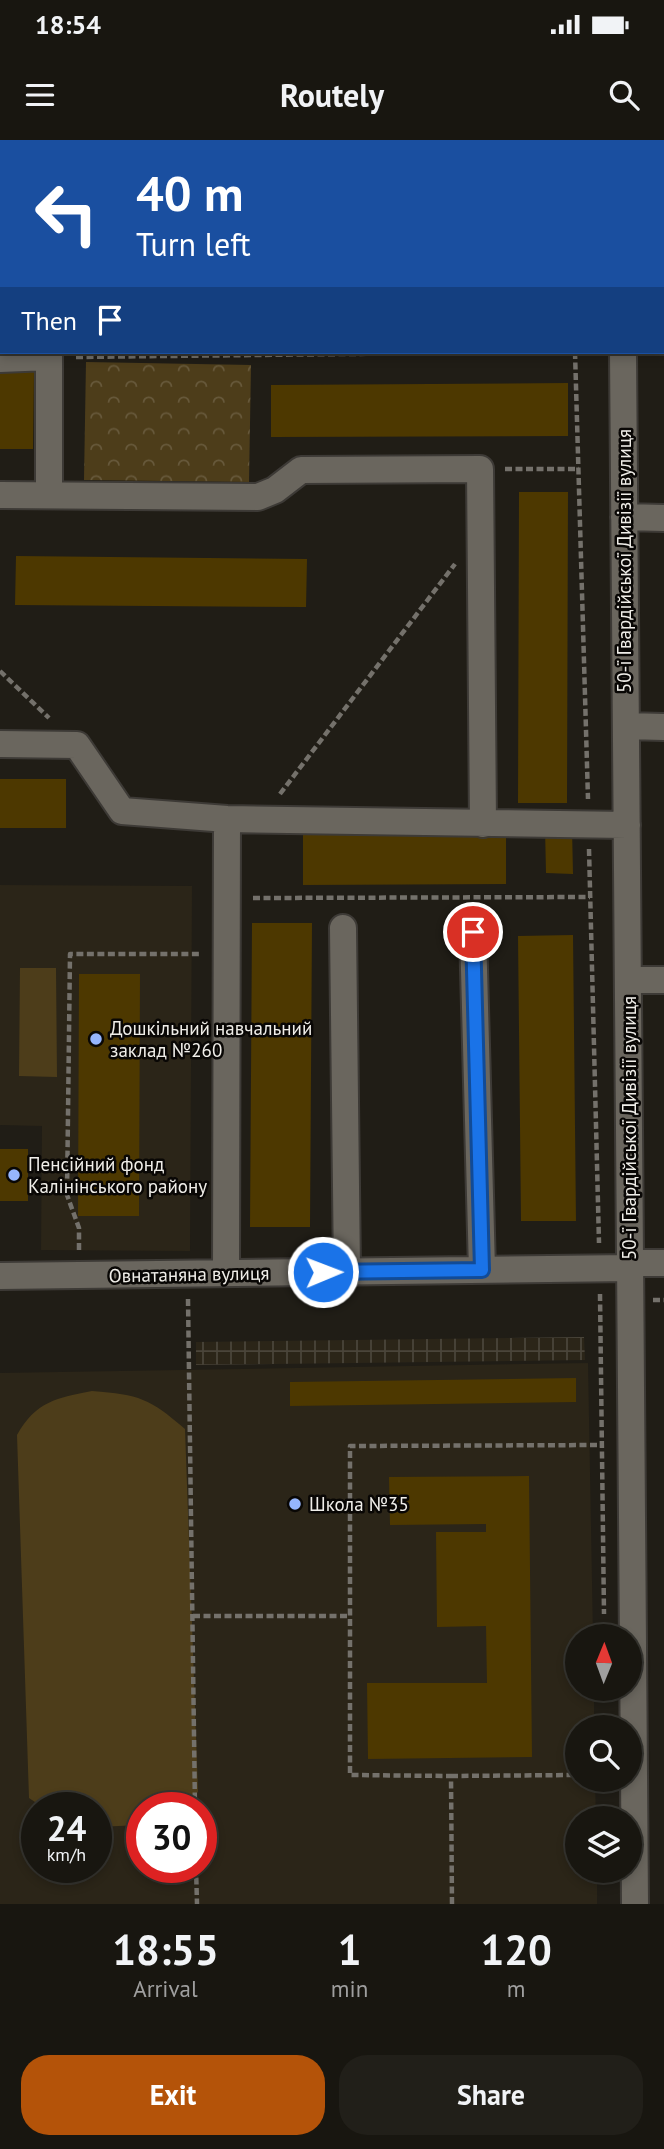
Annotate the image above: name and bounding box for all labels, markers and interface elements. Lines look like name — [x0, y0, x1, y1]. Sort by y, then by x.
text: 18:54 — [35, 8, 101, 41]
text: Routely — [280, 74, 384, 116]
icon: menu — [21, 76, 59, 114]
icon: search — [605, 76, 643, 114]
text: 40 m — [136, 161, 243, 225]
icon: left — [21, 168, 112, 259]
text: Turn left — [136, 223, 251, 265]
icon: arrive — [91, 301, 129, 339]
text: Then — [21, 304, 77, 337]
street label: 50-ї Гвардійської Дивізії вулиця — [612, 429, 636, 693]
pin — [443, 902, 503, 962]
icon: arrive — [454, 913, 492, 951]
street label: 50-ї Гвардійської Дивізії вулиця — [617, 996, 641, 1260]
place label: Дошкільний навчальний заклад №260 — [110, 1016, 312, 1062]
marker: Дошкільний навчальний заклад №260 — [88, 1031, 104, 1047]
place label: Пенсійний фонд Калінінського району — [28, 1152, 207, 1198]
marker: Пенсійний фонд Калінінського району — [6, 1167, 22, 1183]
position arrow — [286, 1235, 360, 1309]
street label: Овнатаняна вулиця — [108, 1261, 270, 1287]
place label: Школа №35 — [309, 1492, 409, 1516]
marker: Школа №35 — [287, 1496, 303, 1512]
north arrow — [565, 1624, 642, 1701]
map controls — [565, 1624, 642, 1883]
button: search — [565, 1715, 642, 1792]
speed limit sign: 30 — [126, 1792, 217, 1883]
text: 24 — [47, 1805, 86, 1851]
button: layers — [565, 1806, 642, 1883]
text: km/h — [47, 1843, 86, 1866]
text: 18:55 — [112, 1922, 219, 1977]
text: 1 — [338, 1922, 361, 1977]
text: 120 — [480, 1922, 552, 1977]
text: Arrival — [133, 1974, 198, 2003]
text: min — [331, 1974, 368, 2003]
text: m — [507, 1974, 525, 2003]
button: Exit — [21, 2055, 325, 2135]
button: Share — [339, 2055, 643, 2135]

